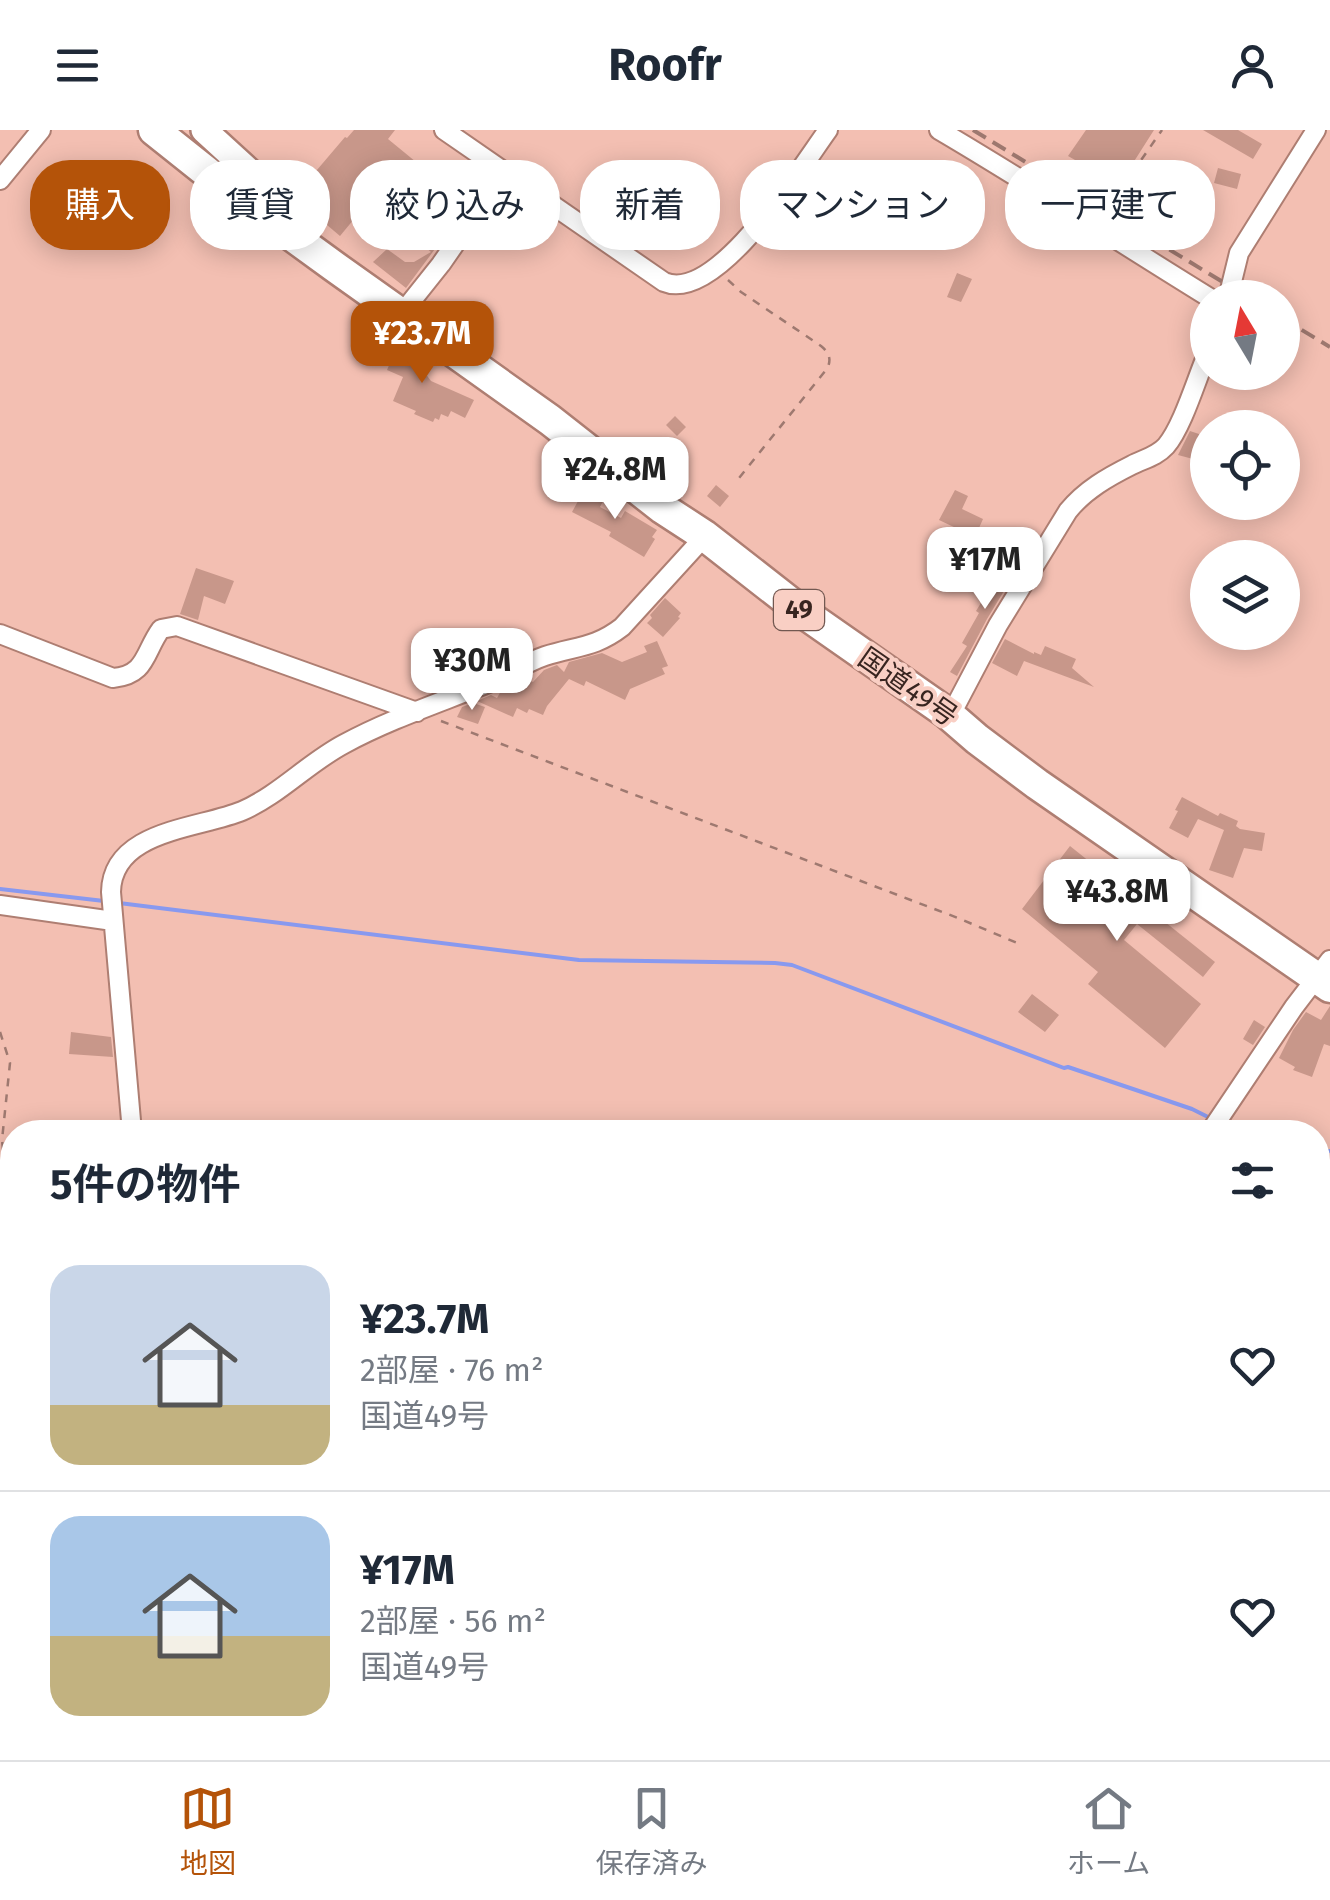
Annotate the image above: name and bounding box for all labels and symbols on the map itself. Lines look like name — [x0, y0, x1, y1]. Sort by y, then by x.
north arrow — [1190, 280, 1300, 390]
pin: ¥23.7M — [341, 301, 503, 386]
pin: ¥24.8M — [534, 437, 696, 522]
pin: ¥17M — [926, 527, 1044, 612]
road number: 49 — [774, 590, 824, 630]
pin: ¥30M — [413, 628, 531, 713]
street label: 国道49号 — [852, 641, 964, 733]
pin: ¥43.8M — [1036, 859, 1198, 944]

